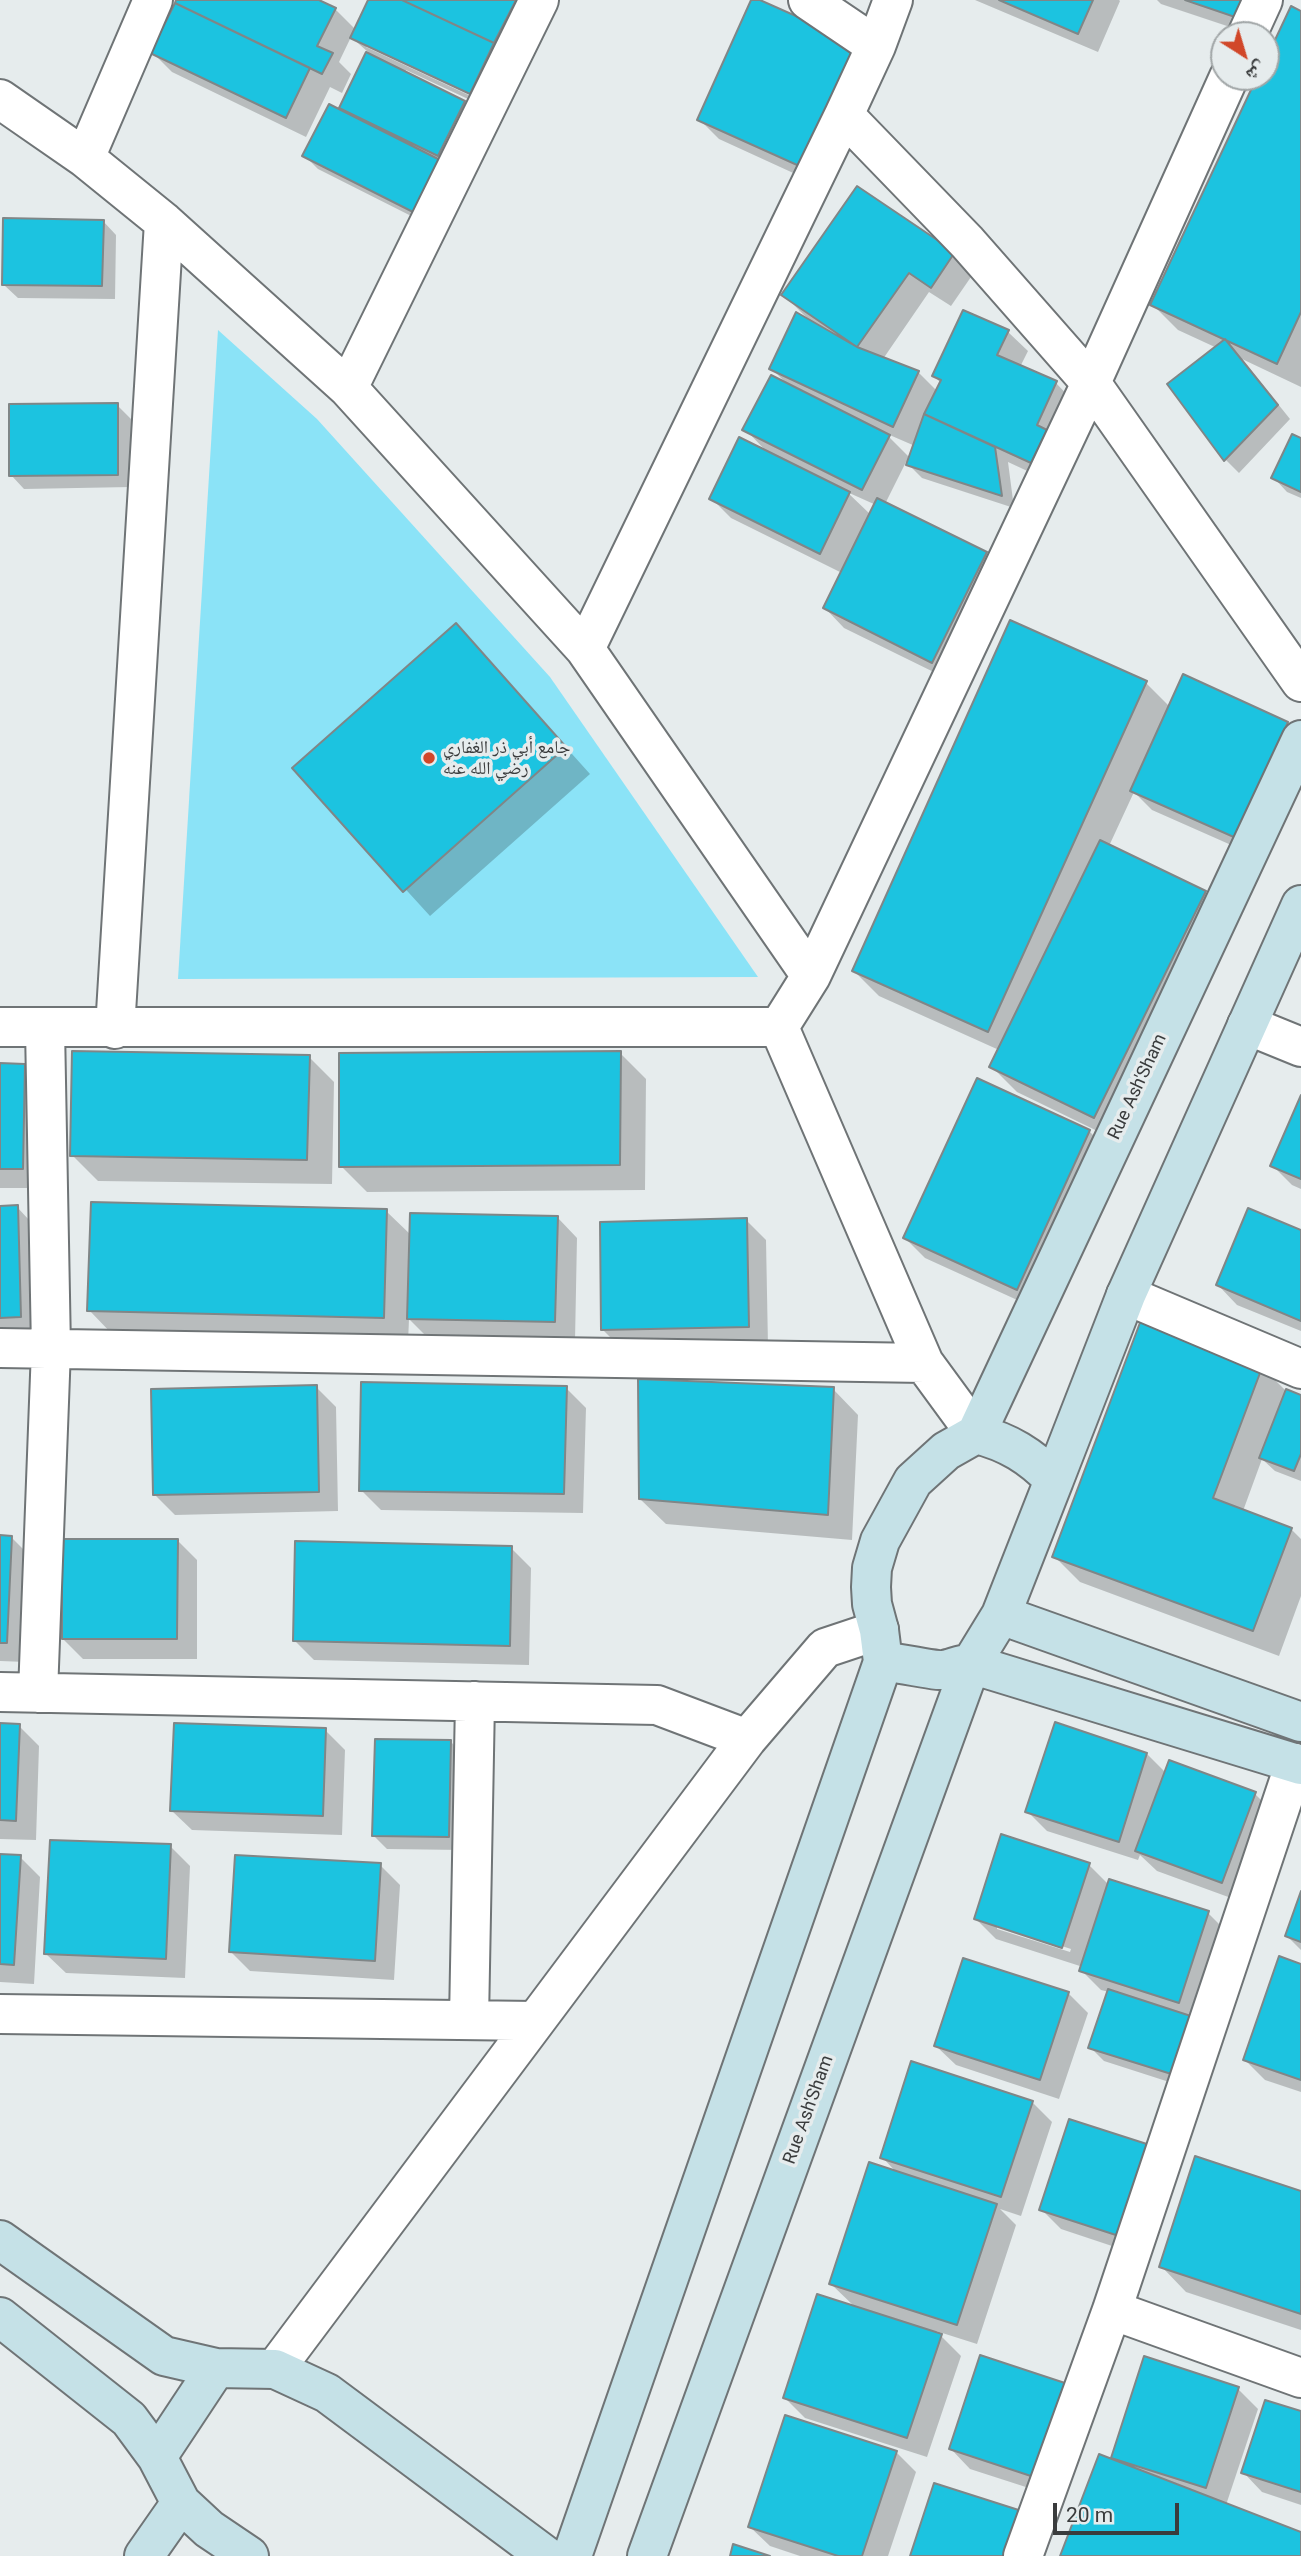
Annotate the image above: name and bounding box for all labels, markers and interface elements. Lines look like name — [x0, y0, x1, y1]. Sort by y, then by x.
north arrow — [1210, 21, 1280, 91]
text: ش — [1242, 56, 1272, 87]
place label: جامع أبي ذر الغفاري رضي الله عنه — [443, 737, 570, 780]
marker: جامع أبي ذر الغفاري رضي الله عنه — [421, 750, 437, 766]
street label: Rue Ash'Sham — [1104, 1031, 1172, 1143]
street label: Rue Ash'Sham — [779, 2053, 839, 2167]
scale bar — [1056, 2490, 1182, 2534]
text: 20 m — [1066, 2503, 1113, 2527]

